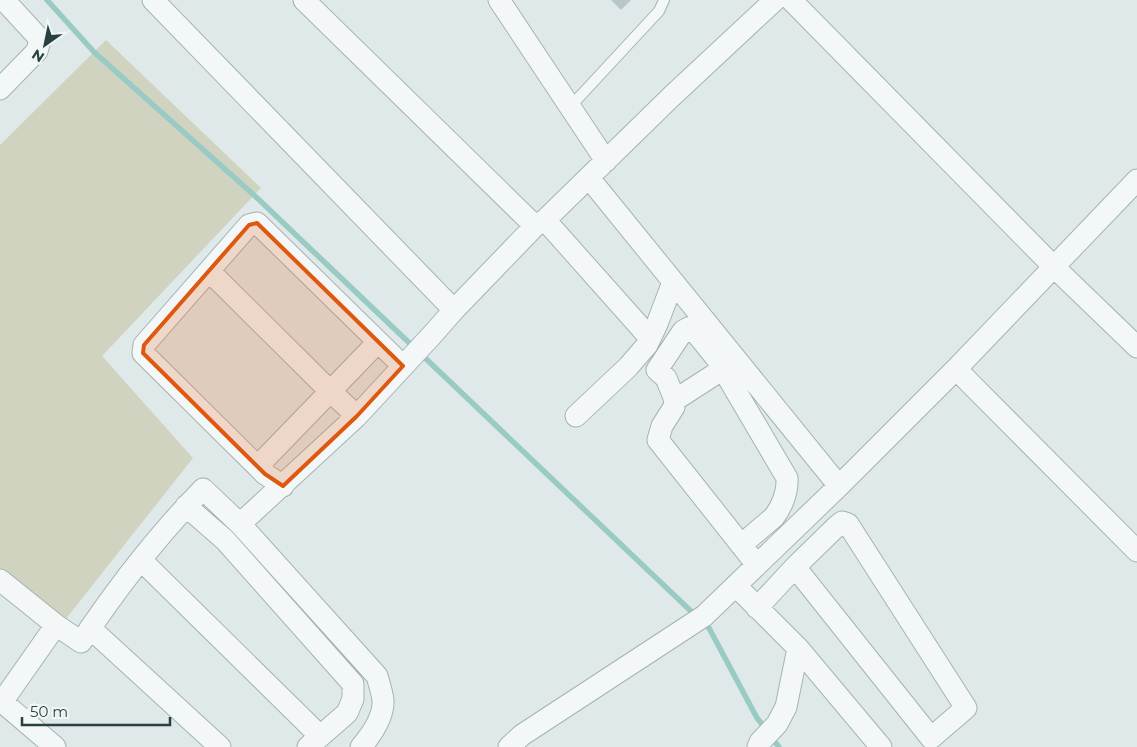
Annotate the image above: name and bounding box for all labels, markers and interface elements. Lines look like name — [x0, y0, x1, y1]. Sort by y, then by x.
north arrow — [20, 20, 70, 70]
text: N — [28, 45, 48, 67]
scale bar — [22, 694, 170, 726]
text: 50 m — [30, 702, 68, 721]

